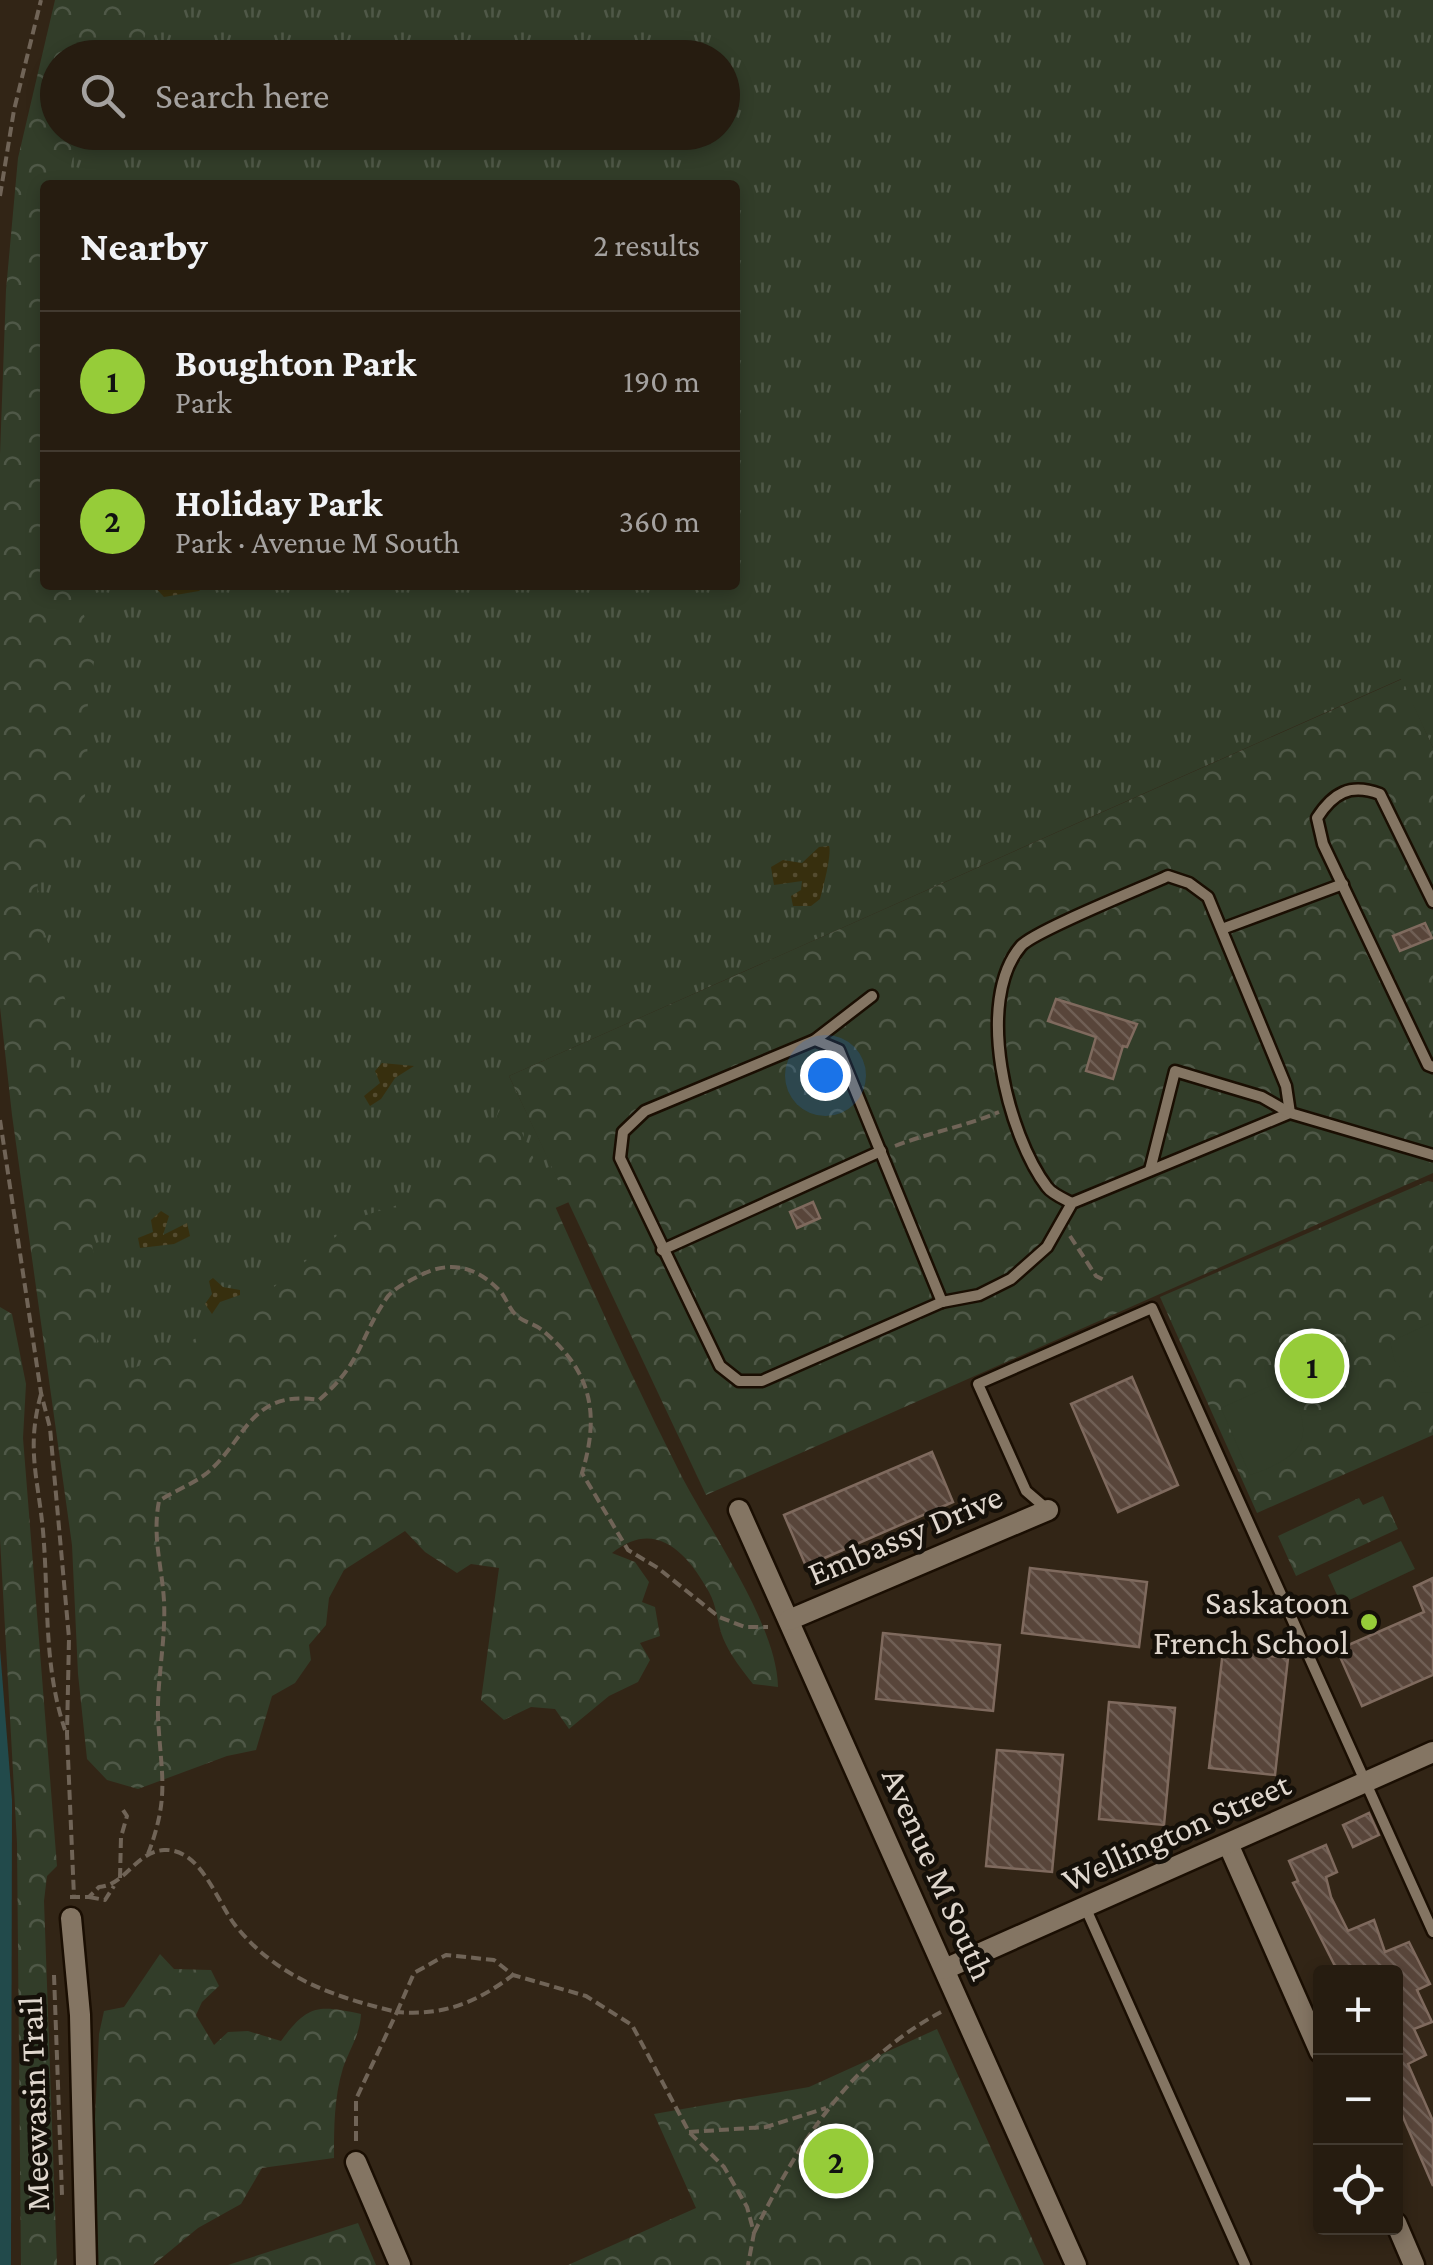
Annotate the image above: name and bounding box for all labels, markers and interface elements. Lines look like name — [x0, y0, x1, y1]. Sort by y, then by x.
search box — [40, 40, 740, 150]
icon: search — [75, 68, 130, 123]
text: Search here — [155, 74, 329, 116]
text: Nearby — [80, 222, 208, 269]
text: 2 results — [593, 227, 700, 263]
text: Boughton Park — [175, 342, 416, 384]
text: 1 — [107, 363, 118, 399]
text: 190 m — [623, 363, 700, 399]
text: Park — [175, 384, 232, 420]
text: Holiday Park — [175, 482, 382, 524]
text: 2 — [104, 503, 121, 539]
text: 360 m — [619, 503, 700, 539]
text: Park · Avenue M South — [175, 524, 460, 560]
your location — [800, 1050, 851, 1101]
pin: 1 — [1280, 1328, 1344, 1404]
street label: Embassy Drive — [802, 1477, 1008, 1593]
place label: Saskatoon French School — [1153, 1583, 1349, 1662]
marker: Saskatoon French School — [1358, 1611, 1380, 1633]
street label: Avenue M South — [874, 1762, 1002, 1986]
street label: Wellington Street — [1056, 1764, 1296, 1900]
map controls — [1313, 1965, 1403, 2235]
button: + — [1313, 1965, 1403, 2055]
street label: Meewasin Trail — [11, 1996, 57, 2212]
button: − — [1313, 2055, 1403, 2145]
pin: 2 — [804, 2124, 868, 2198]
button: locate — [1313, 2145, 1403, 2235]

